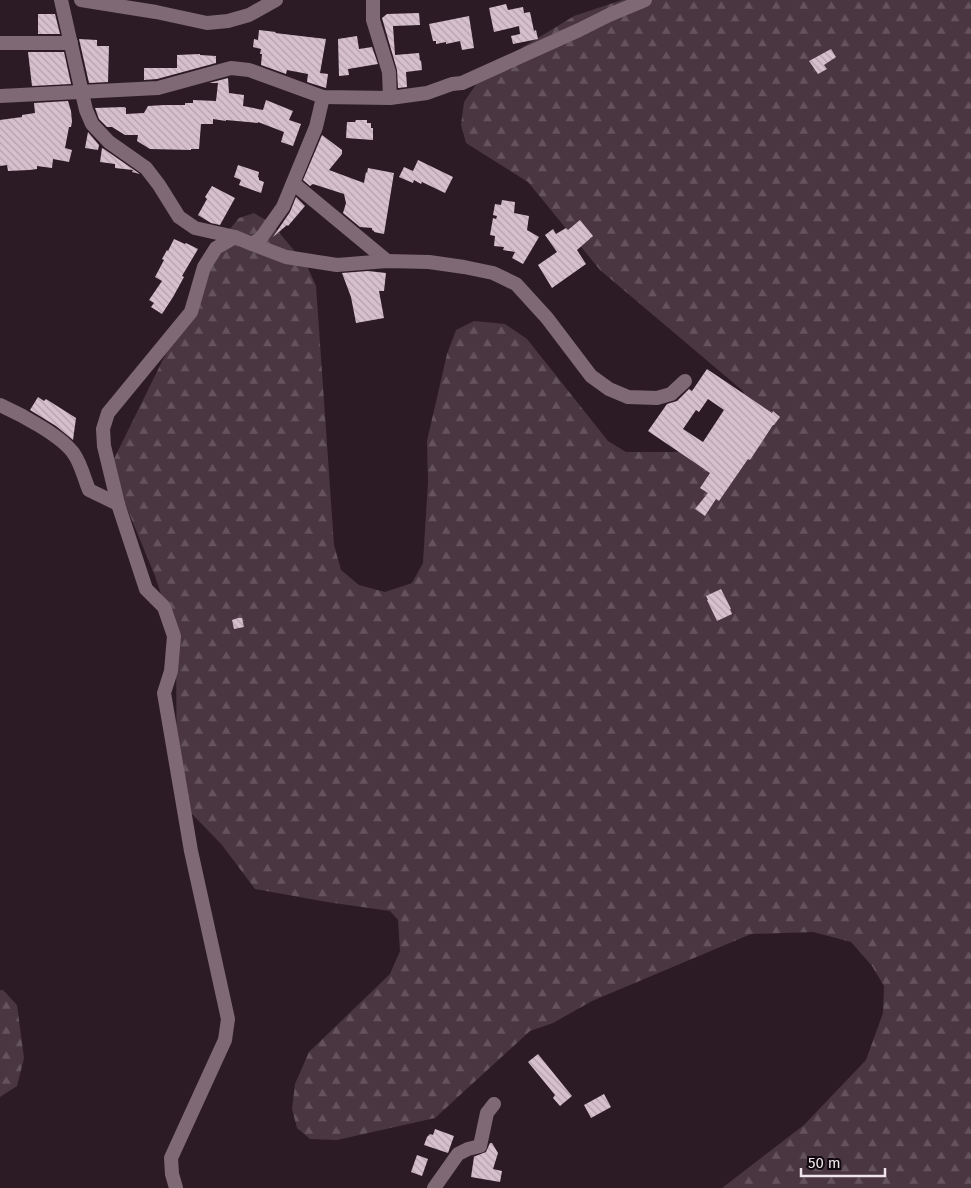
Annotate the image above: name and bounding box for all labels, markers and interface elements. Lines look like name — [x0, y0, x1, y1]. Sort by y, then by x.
scale bar — [801, 1146, 885, 1178]
text: 50 m — [808, 1154, 841, 1172]

